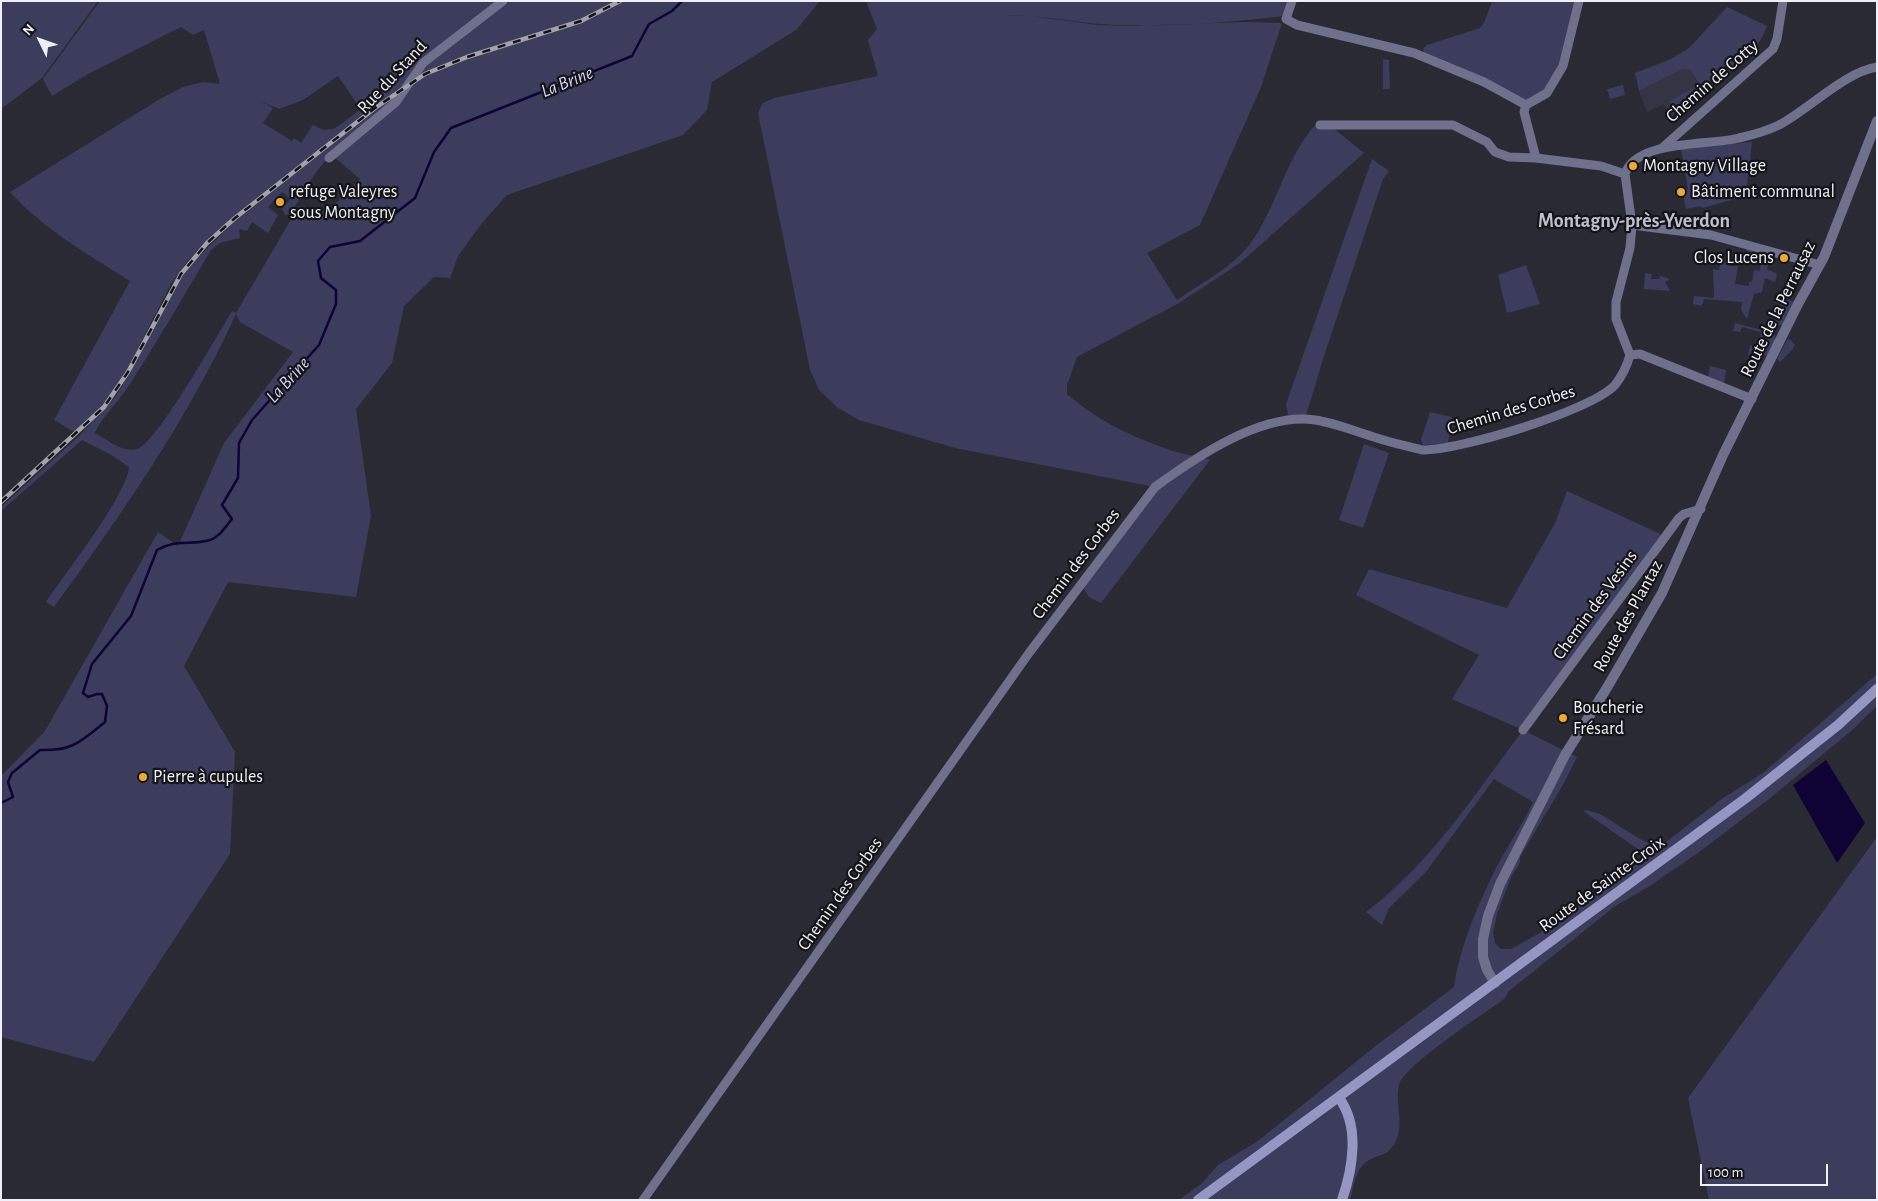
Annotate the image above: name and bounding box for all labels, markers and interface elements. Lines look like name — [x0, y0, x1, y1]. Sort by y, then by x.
north arrow — [15, 15, 65, 65]
text: N — [20, 22, 37, 38]
street label: Chemin de Cotty — [1661, 35, 1763, 127]
street label: Rue du Stand — [353, 36, 431, 118]
water label: La Brine — [538, 61, 596, 103]
place label: Montagny Village — [1643, 155, 1766, 177]
marker: Montagny Village — [1627, 160, 1639, 172]
place label: refuge Valeyres sous Montagny — [290, 181, 397, 223]
place label: Bâtiment communal — [1691, 181, 1835, 203]
marker: Bâtiment communal — [1675, 186, 1687, 198]
marker: refuge Valeyres sous Montagny — [274, 196, 286, 208]
district label: Montagny-près-Yverdon — [1538, 209, 1730, 233]
street label: Route de la Perrausaz — [1736, 237, 1820, 381]
place label: Clos Lucens — [1694, 247, 1774, 269]
marker: Clos Lucens — [1778, 252, 1790, 264]
water label: La Brine — [261, 352, 315, 408]
street label: Chemin des Corbes — [1444, 380, 1578, 440]
street label: Chemin des Corbes — [1027, 504, 1125, 624]
street label: Chemin des Vesins — [1548, 546, 1642, 664]
street label: Route des Plantaz — [1588, 557, 1668, 675]
place label: Boucherie Frésard — [1573, 697, 1644, 740]
marker: Boucherie Frésard — [1557, 712, 1569, 724]
place label: Pierre à cupules — [153, 766, 263, 788]
marker: Pierre à cupules — [137, 771, 149, 783]
street label: Route de Sainte-Croix — [1535, 831, 1669, 937]
street label: Chemin des Corbes — [793, 833, 887, 955]
scale bar — [1703, 1154, 1830, 1186]
text: 100 m — [1708, 1165, 1743, 1180]

